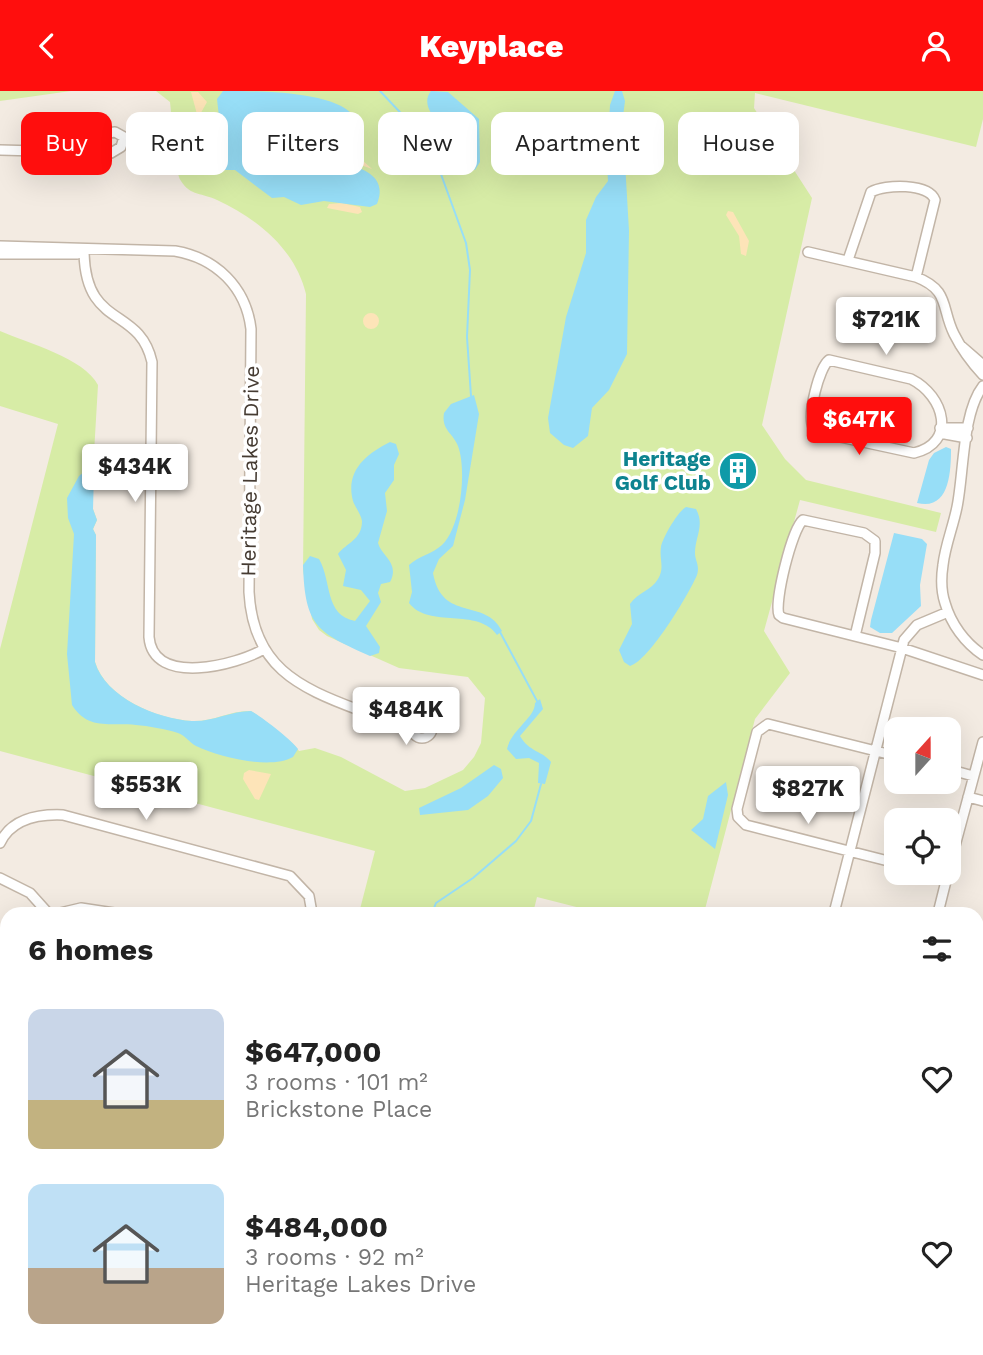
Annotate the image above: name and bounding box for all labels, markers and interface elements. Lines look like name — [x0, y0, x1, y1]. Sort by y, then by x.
icon: back — [28, 27, 66, 65]
text: Keyplace — [419, 27, 564, 65]
icon: person — [917, 27, 955, 65]
chip: Buy — [21, 112, 112, 175]
chip: Rent — [126, 112, 228, 175]
chip: Filters — [242, 112, 364, 175]
chip: New — [378, 112, 477, 175]
chip: Apartment — [491, 112, 664, 175]
chip: House — [678, 112, 799, 175]
pin: $721K — [837, 297, 935, 357]
text: $721K — [852, 306, 920, 333]
street label: Heritage Lakes Drive — [235, 365, 264, 577]
pin: $647K — [810, 397, 908, 457]
text: $647K — [823, 406, 895, 433]
pin: $434K — [86, 445, 184, 504]
place label: Heritage Golf Club — [615, 446, 711, 495]
building icon: Heritage Golf Club — [717, 450, 759, 492]
text: $434K — [98, 453, 172, 480]
pin: $484K — [357, 687, 455, 747]
text: $484K — [369, 696, 443, 723]
north arrow — [884, 717, 961, 795]
map controls — [884, 717, 961, 885]
pin: $553K — [97, 763, 195, 822]
pin: $827K — [759, 767, 857, 826]
text: $553K — [110, 771, 182, 798]
text: $827K — [772, 775, 844, 802]
button: locate — [884, 808, 961, 885]
icon: filters — [918, 930, 956, 968]
text: 6 homes — [28, 932, 153, 967]
text: $647,000 — [245, 1034, 382, 1069]
icon: home — [84, 1037, 168, 1121]
icon: heart — [918, 1060, 956, 1098]
text: 3 rooms · 101 m² — [245, 1069, 428, 1096]
text: Brickstone Place — [245, 1096, 432, 1123]
text: $484,000 — [245, 1209, 388, 1244]
icon: home — [84, 1212, 168, 1296]
icon: heart — [918, 1235, 956, 1273]
text: 3 rooms · 92 m² — [245, 1244, 424, 1271]
text: Heritage Lakes Drive — [245, 1271, 476, 1298]

